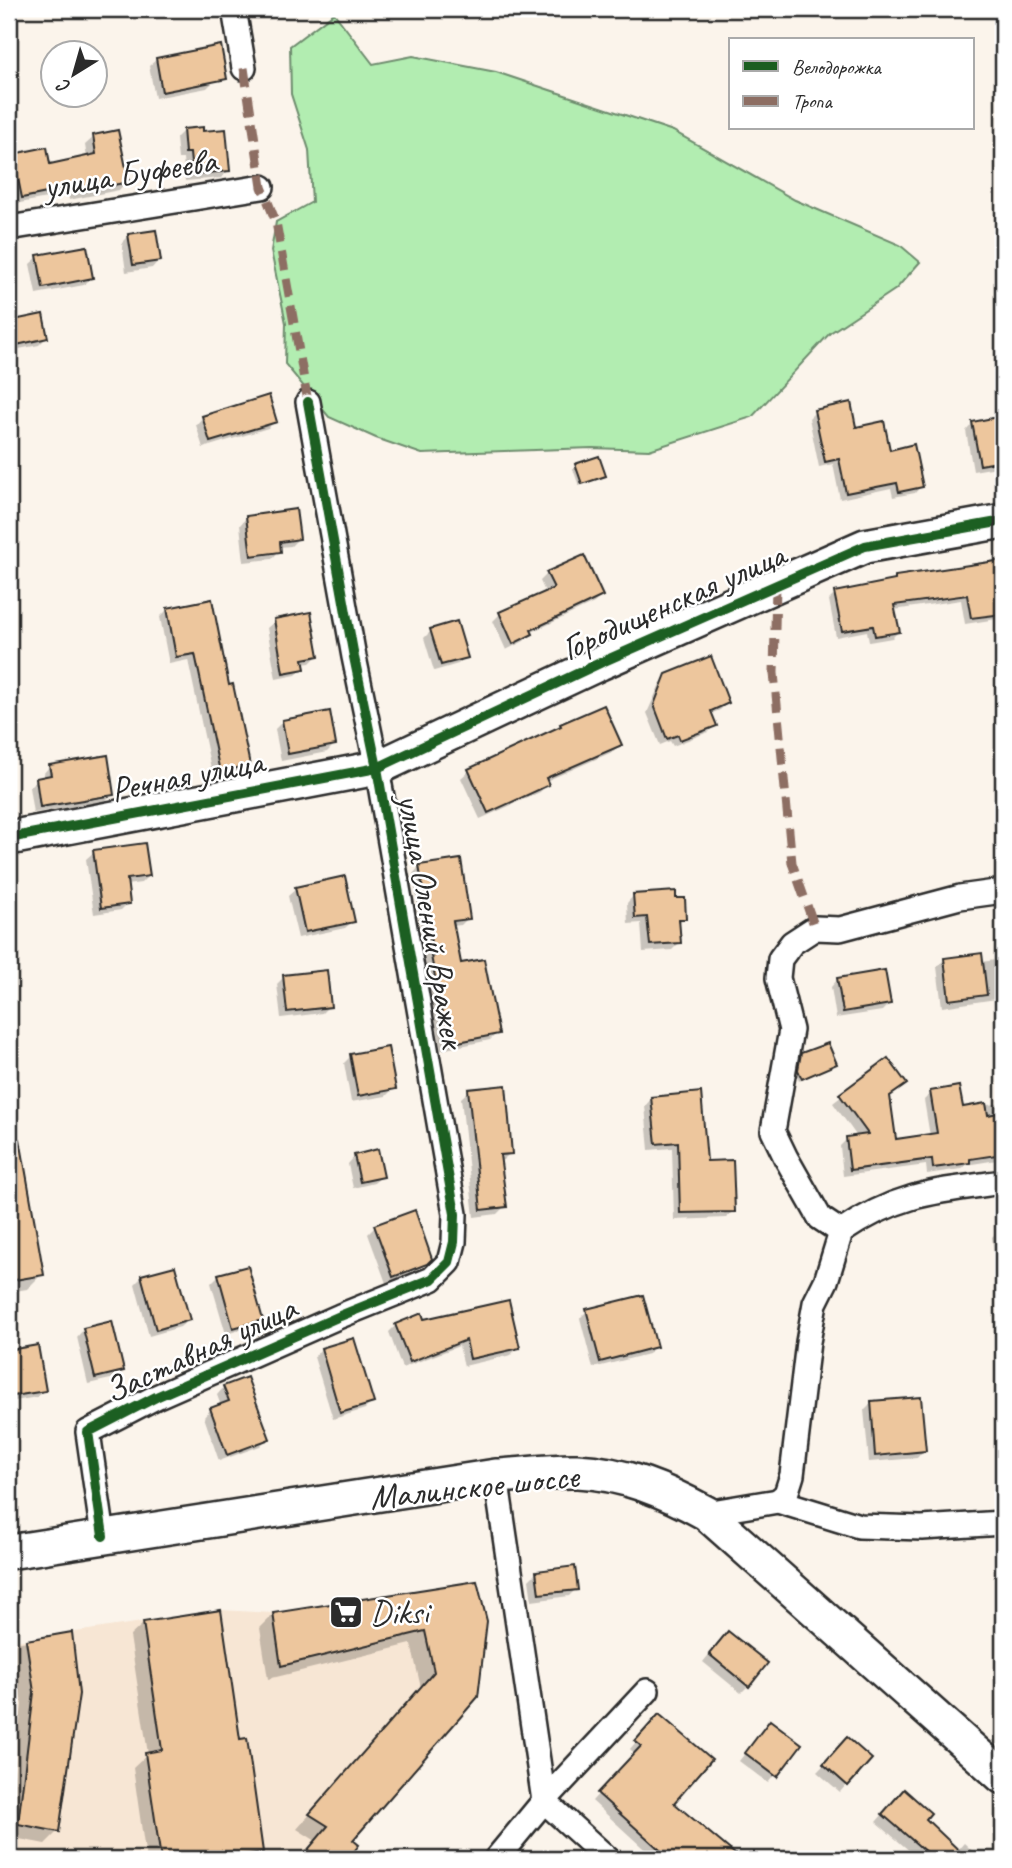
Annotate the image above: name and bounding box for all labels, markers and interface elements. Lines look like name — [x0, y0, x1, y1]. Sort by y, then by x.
north arrow — [38, 38, 108, 108]
legend — [729, 38, 974, 130]
text: Велодорожка — [792, 54, 882, 80]
text: С — [51, 73, 75, 99]
text: Тропа — [792, 88, 833, 114]
street label: улица Буфеева — [38, 137, 222, 210]
street label: Городищенская улица — [554, 531, 795, 671]
street label: Речная улица — [107, 738, 270, 812]
street label: улица Олений Вражек — [387, 789, 476, 1054]
street label: Заставная улица — [97, 1284, 306, 1414]
street label: Малинское шоссе — [367, 1453, 583, 1520]
place label: Diksi — [370, 1590, 433, 1635]
supermarket icon: Diksi — [327, 1593, 365, 1631]

